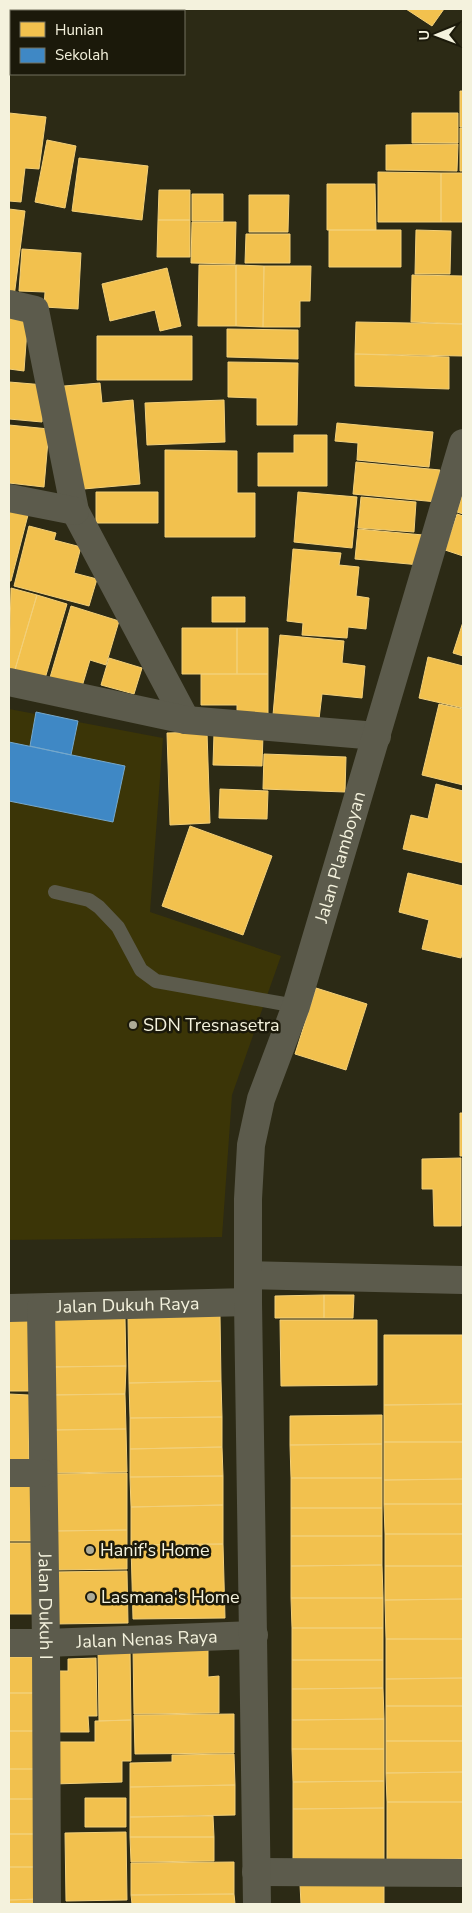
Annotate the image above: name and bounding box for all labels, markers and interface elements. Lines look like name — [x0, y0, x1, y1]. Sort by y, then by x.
legend — [10, 10, 185, 75]
north arrow — [412, 10, 462, 60]
text: Hunian — [55, 20, 103, 40]
text: U — [415, 30, 434, 41]
text: Sekolah — [55, 45, 109, 65]
street label: Jalan Plamboyan — [309, 788, 371, 927]
place label: SDN Tresnasetra — [143, 1013, 280, 1037]
marker: SDN Tresnasetra — [127, 1019, 139, 1031]
street label: Jalan Dukuh Raya — [55, 1291, 200, 1319]
place label: Hanif's Home — [100, 1538, 210, 1562]
marker: Hanif's Home — [84, 1544, 96, 1556]
street label: Jalan Dukuh I — [33, 1551, 58, 1660]
place label: Lasmana's Home — [101, 1585, 240, 1609]
marker: Lasmana's Home — [85, 1591, 97, 1603]
street label: Jalan Nenas Raya — [75, 1624, 218, 1654]

